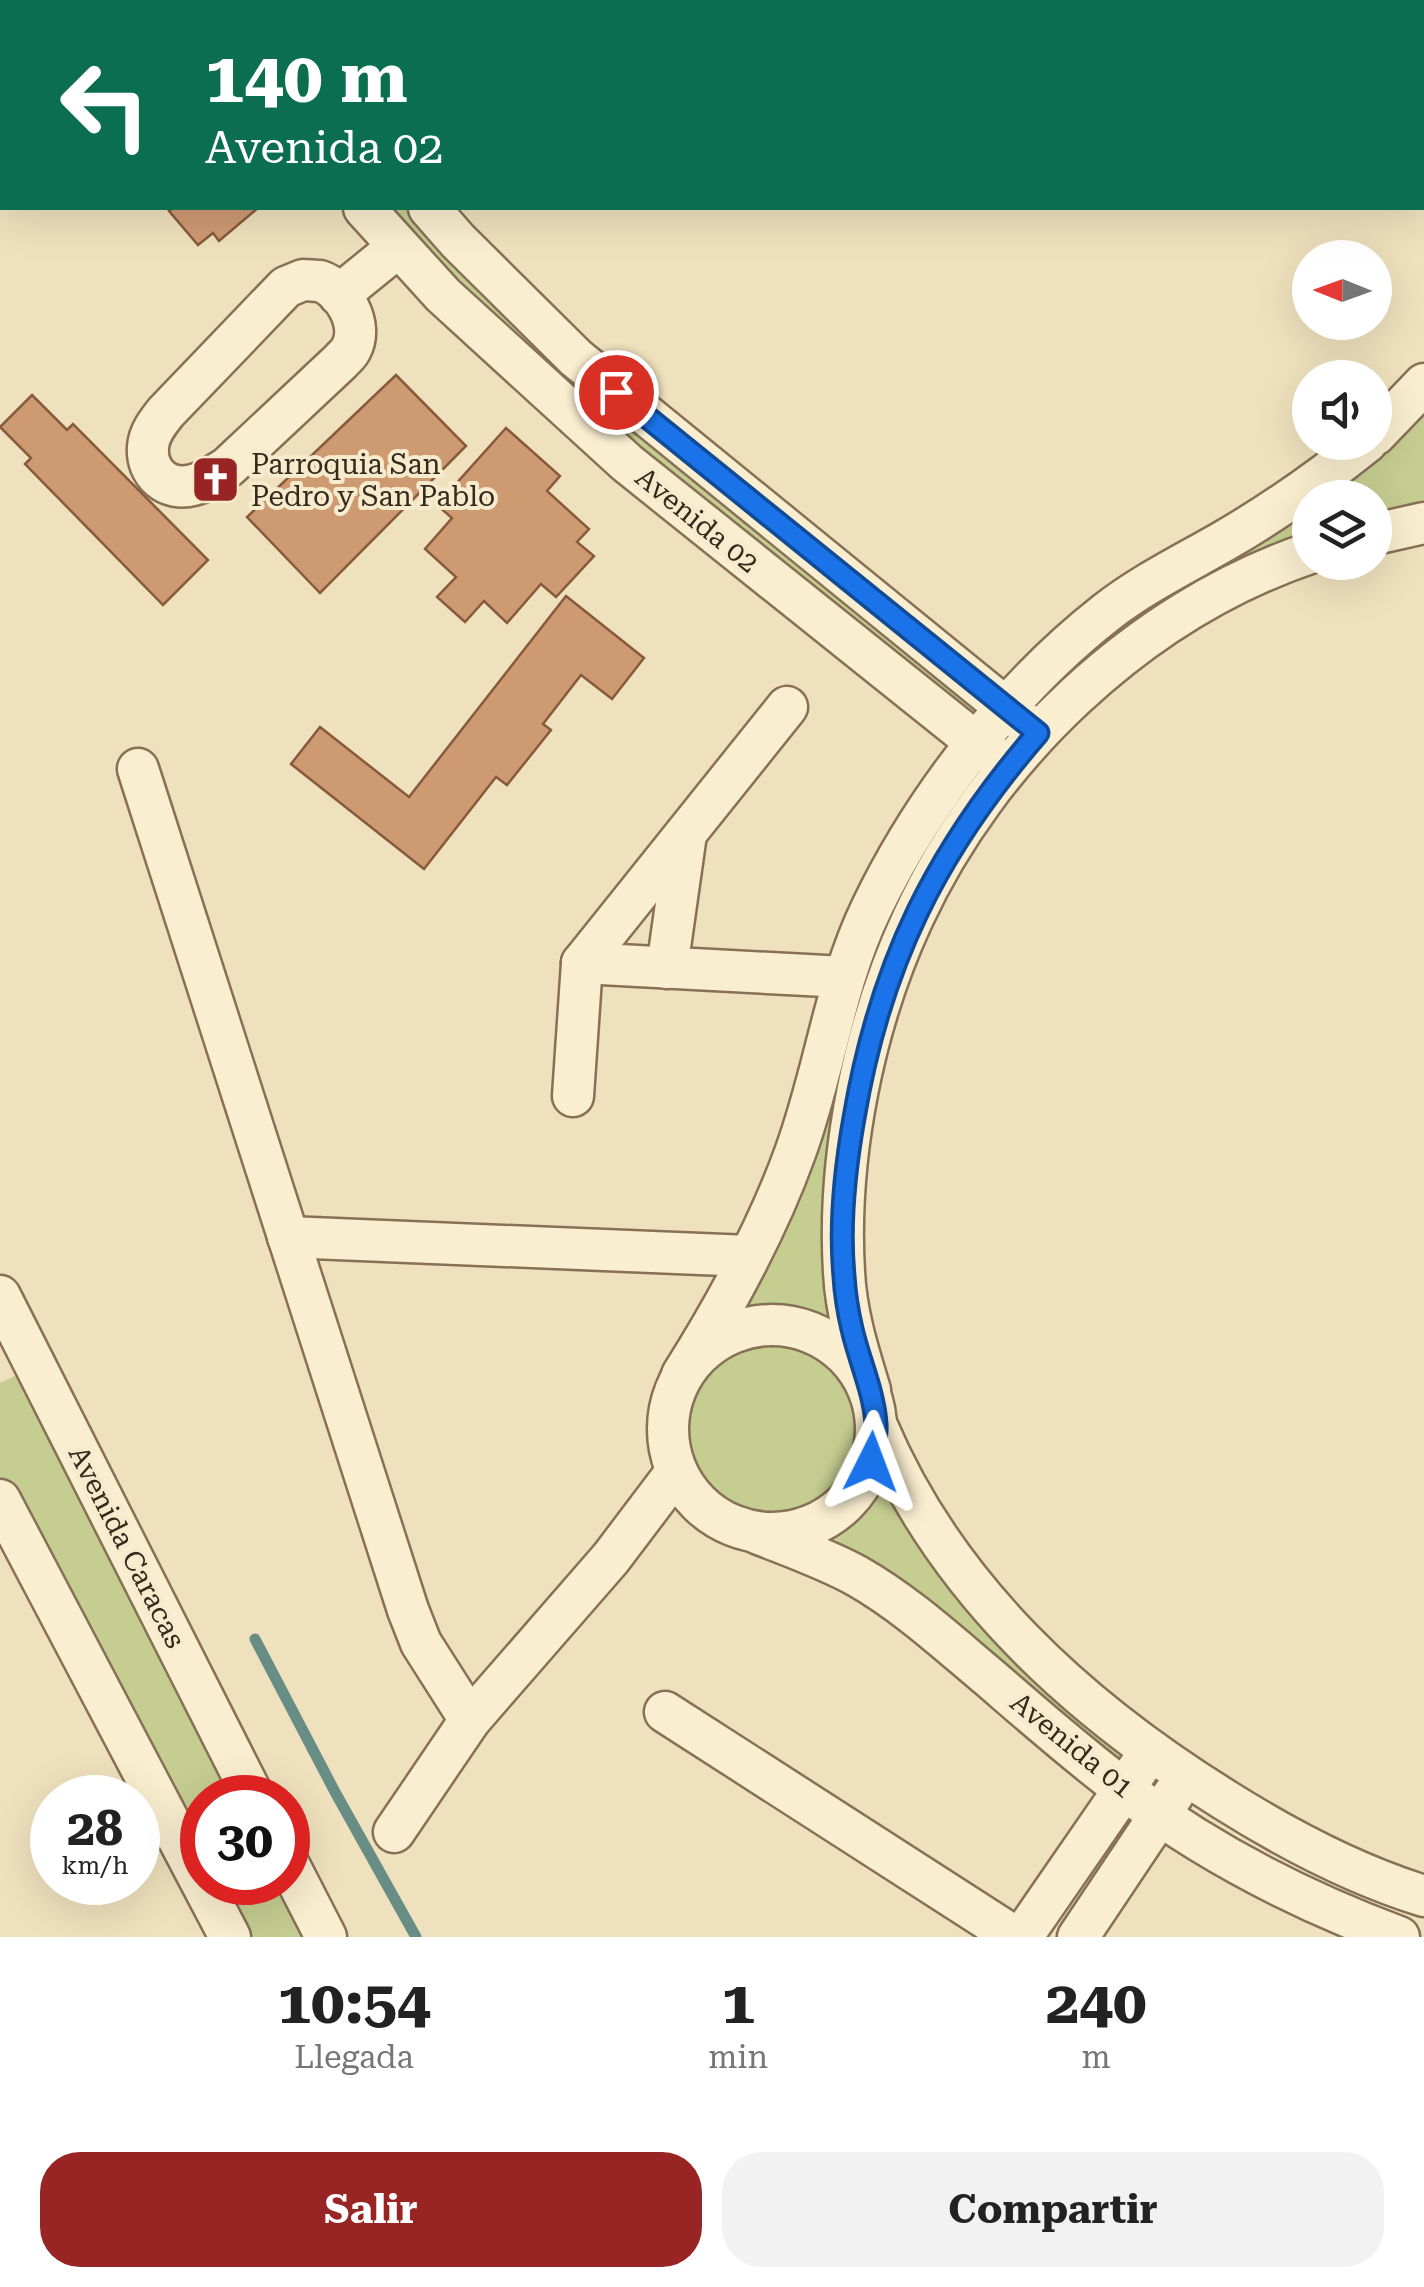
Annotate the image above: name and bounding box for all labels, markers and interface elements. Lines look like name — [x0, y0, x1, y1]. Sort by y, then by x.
text: 140 m — [205, 37, 408, 119]
icon: left — [40, 40, 170, 170]
text: Avenida 02 — [205, 121, 443, 174]
north arrow — [1292, 240, 1392, 340]
map controls — [1292, 240, 1392, 580]
pin — [574, 350, 659, 435]
button: sound — [1292, 360, 1392, 460]
icon: arrive — [589, 365, 644, 420]
place label: Parroquia San Pedro y San Pablo — [251, 448, 495, 513]
church icon: Parroquia San Pedro y San Pablo — [190, 454, 242, 506]
street label: Avenida 02 — [629, 461, 765, 579]
button: layers — [1292, 480, 1392, 580]
position arrow — [819, 1410, 923, 1514]
street label: Avenida Caracas — [62, 1440, 192, 1654]
street label: Avenida 01 — [1004, 1686, 1140, 1804]
speed limit sign: 30 — [180, 1775, 310, 1905]
text: 28 — [67, 1799, 123, 1857]
text: km/h — [62, 1851, 128, 1880]
text: 10:54 — [277, 1967, 431, 2038]
text: 1 — [721, 1967, 755, 2038]
text: 240 — [1046, 1967, 1147, 2038]
text: Llegada — [294, 2038, 414, 2076]
text: min — [708, 2038, 768, 2076]
text: m — [1082, 2038, 1111, 2076]
button: Salir — [40, 2152, 702, 2267]
button: Compartir — [722, 2152, 1384, 2267]

